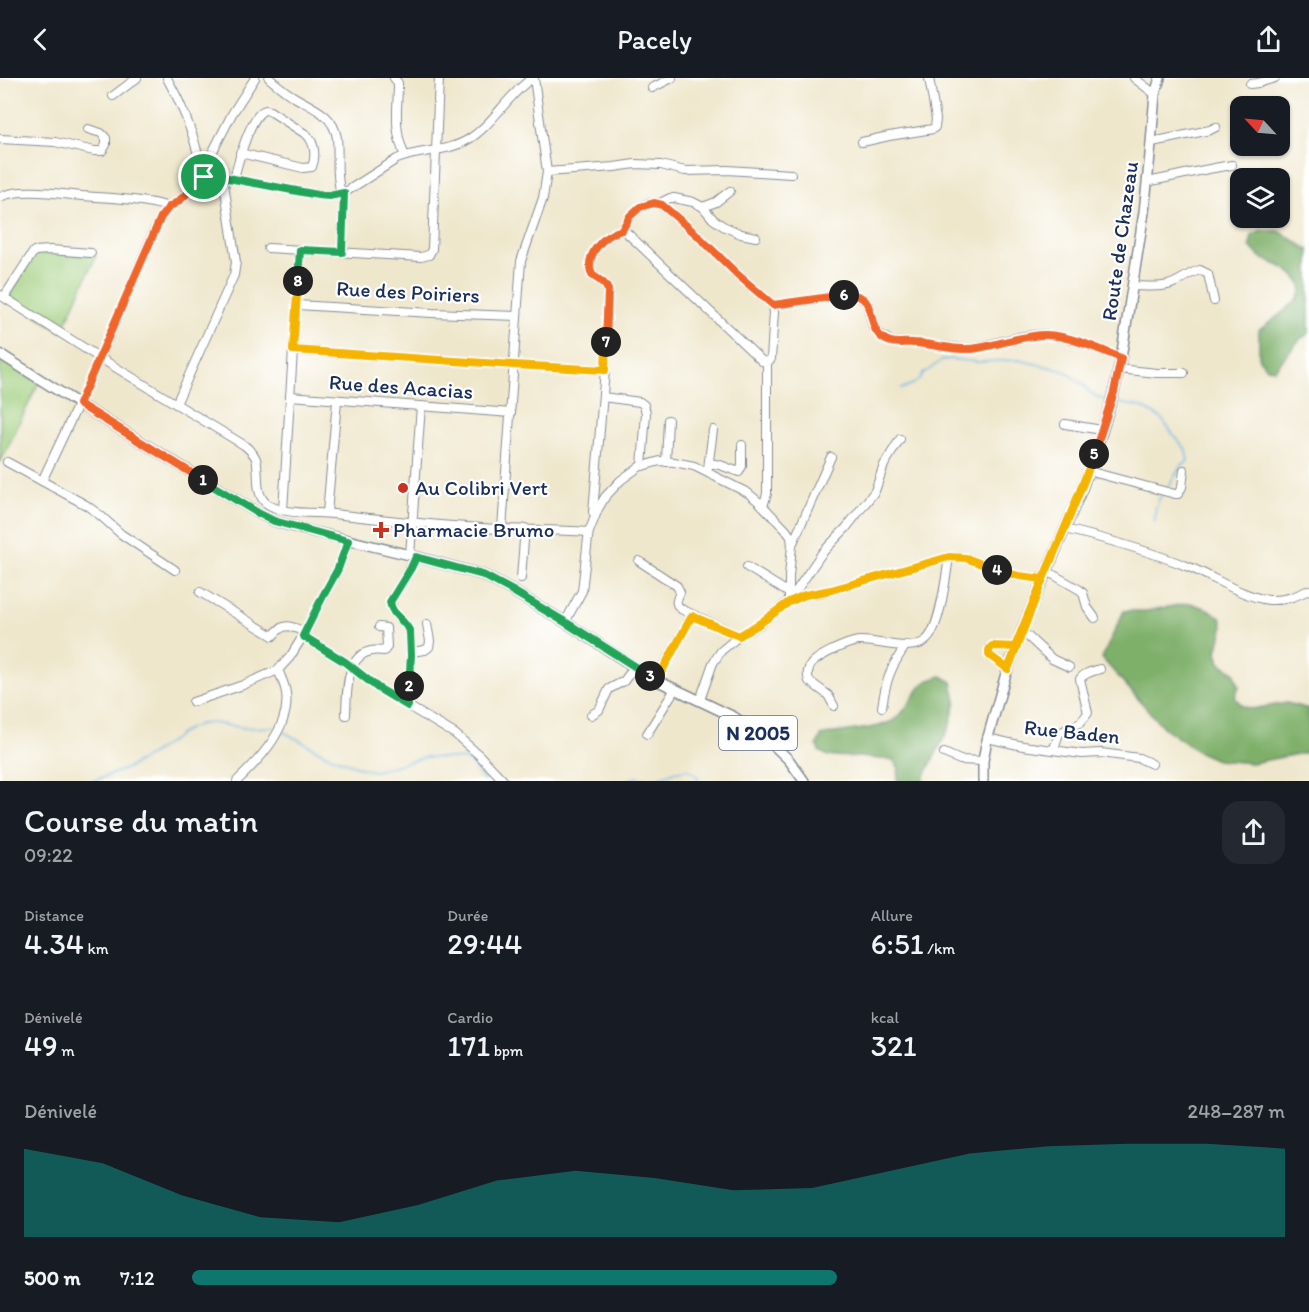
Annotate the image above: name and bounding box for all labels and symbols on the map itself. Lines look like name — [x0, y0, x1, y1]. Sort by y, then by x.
north arrow — [1230, 96, 1290, 156]
pin — [178, 151, 229, 202]
street label: Route de Chazeau — [1096, 160, 1143, 322]
pin: 8 — [283, 266, 313, 296]
street label: Rue des Poiriers — [336, 275, 480, 308]
pin: 6 — [829, 280, 859, 310]
pin: 7 — [591, 327, 621, 357]
street label: Rue des Acacias — [328, 369, 474, 404]
pin: 5 — [1079, 439, 1109, 469]
pin: 1 — [188, 465, 218, 495]
place label: Au Colibri Vert — [415, 475, 548, 500]
marker: Au Colibri Vert — [396, 481, 410, 495]
place label: Pharmacie Brumo — [393, 517, 554, 542]
marker: Pharmacie Brumo — [374, 523, 388, 537]
pin: 4 — [982, 555, 1012, 585]
pin: 3 — [635, 661, 665, 691]
pin: 2 — [394, 671, 424, 701]
street label: Rue Baden — [1023, 714, 1121, 749]
road number: N 2005 — [719, 716, 797, 750]

